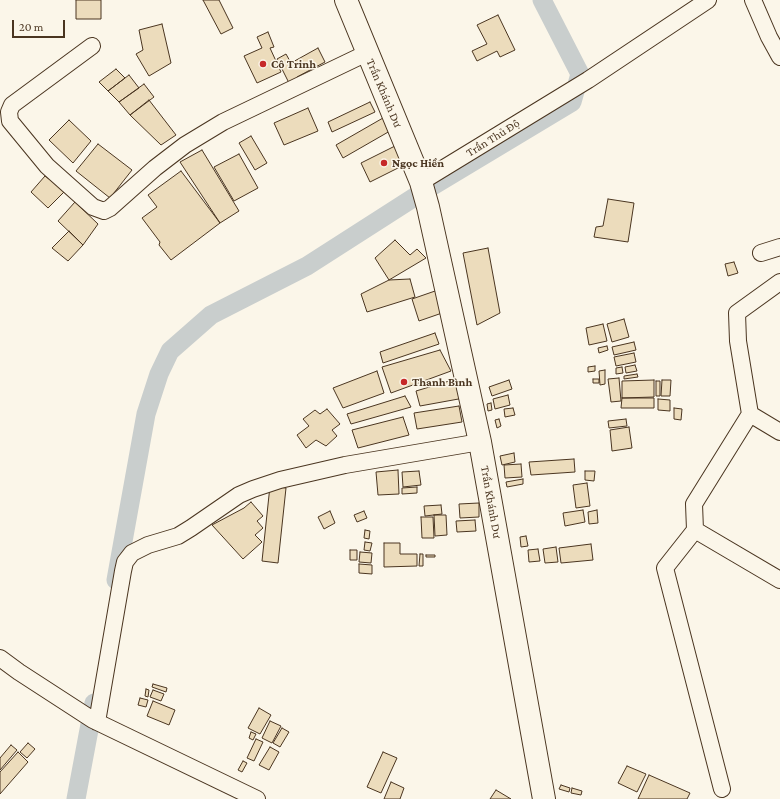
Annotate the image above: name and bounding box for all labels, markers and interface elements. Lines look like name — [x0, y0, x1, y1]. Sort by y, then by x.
scale bar — [14, 12, 67, 38]
text: 20 m — [19, 20, 43, 34]
street label: Trần Khánh Dư — [363, 56, 405, 130]
place label: Cô Trinh — [271, 57, 316, 71]
marker: Cô Trinh — [258, 59, 268, 69]
street label: Trần Thủ Độ — [464, 116, 522, 160]
place label: Ngọc Hiền — [392, 156, 444, 170]
marker: Ngọc Hiền — [379, 158, 389, 168]
place label: Thanh Bình — [412, 375, 472, 389]
marker: Thanh Bình — [399, 377, 409, 387]
street label: Trần Khánh Dư — [478, 465, 504, 539]

